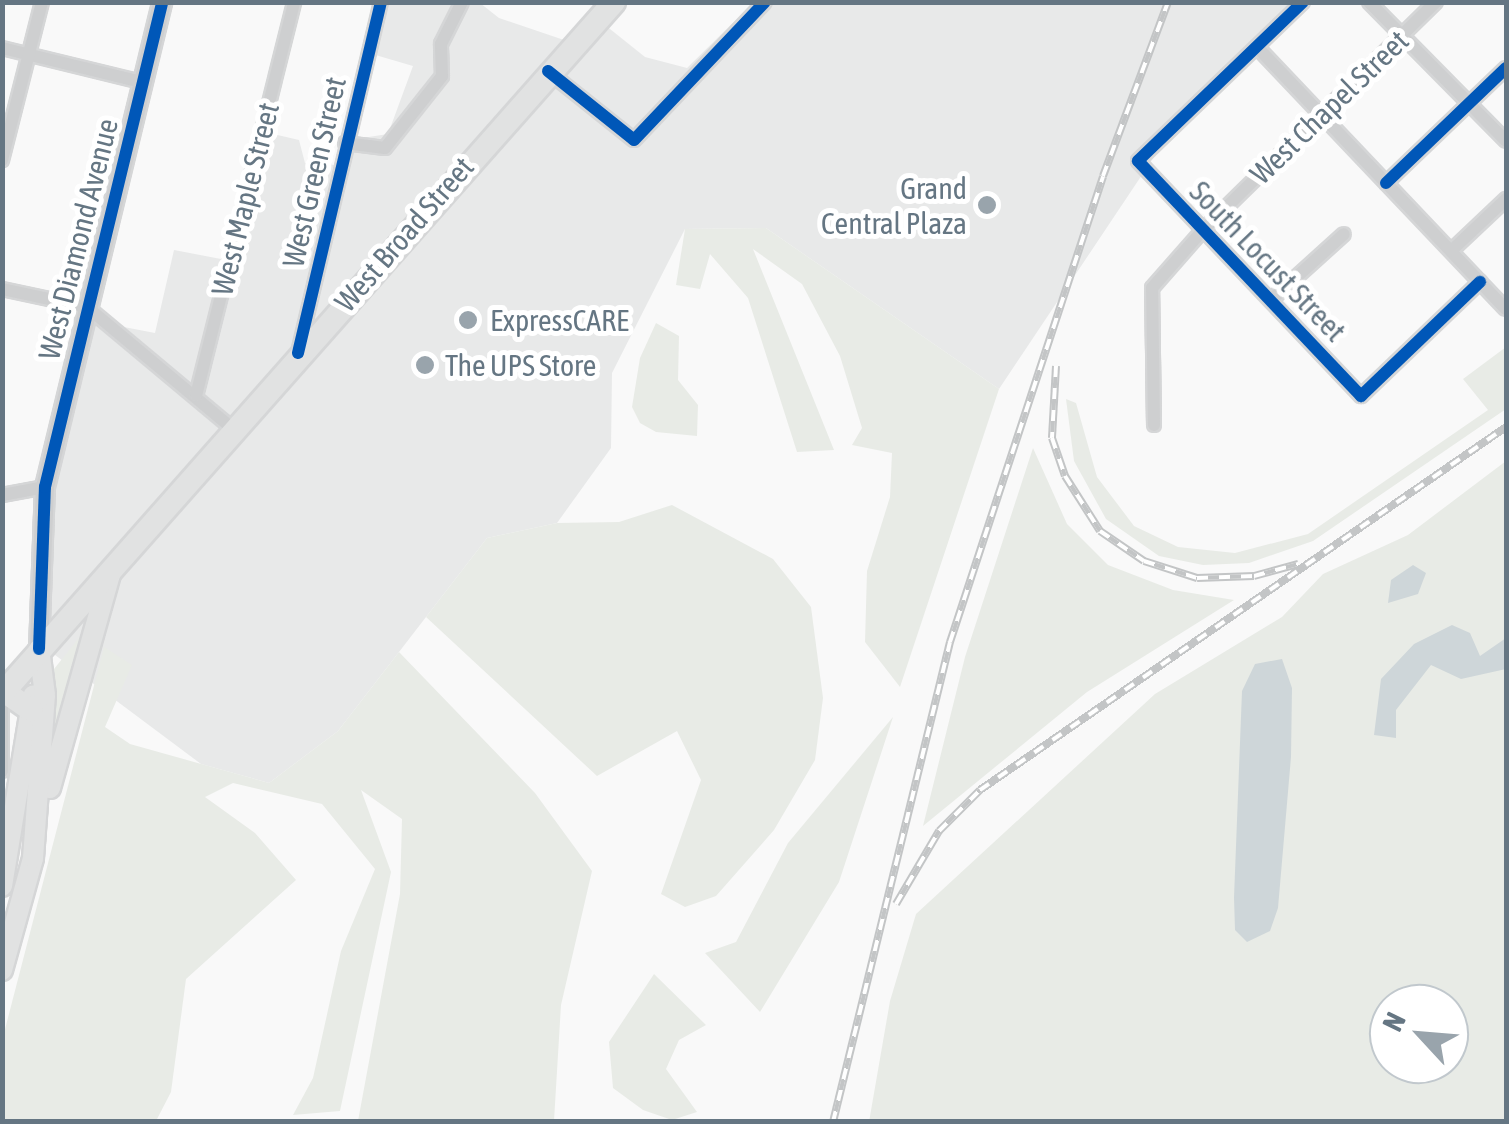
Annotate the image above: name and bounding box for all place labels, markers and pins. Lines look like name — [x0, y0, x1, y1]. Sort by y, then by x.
place label: Grand Central Plaza — [821, 170, 967, 240]
marker: Grand Central Plaza — [976, 194, 998, 216]
place label: ExpressCARE — [490, 302, 629, 338]
marker: ExpressCARE — [455, 307, 481, 333]
place label: The UPS Store — [445, 347, 596, 383]
marker: The UPS Store — [414, 354, 436, 376]

